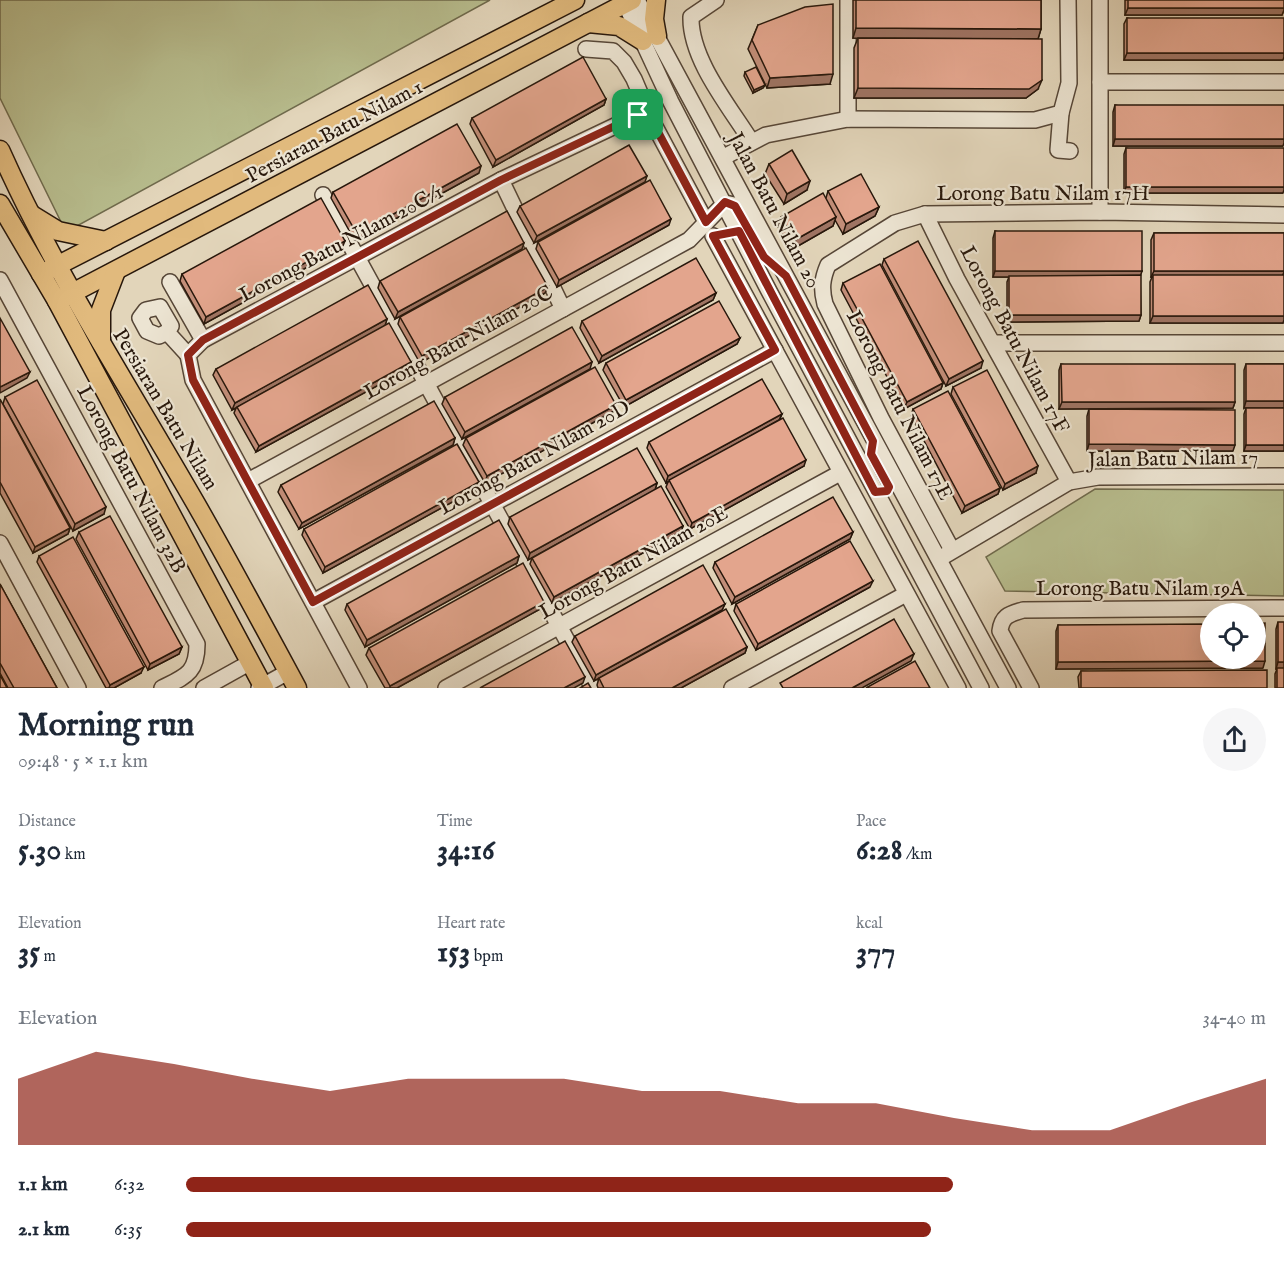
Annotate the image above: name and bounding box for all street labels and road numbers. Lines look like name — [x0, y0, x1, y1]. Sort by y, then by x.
street label: Persiaran Batu Nilam 1 — [242, 74, 428, 190]
street label: Jalan Batu Nilam 20 — [720, 126, 826, 293]
street label: Lorong Batu Nilam 20C/1 — [235, 179, 449, 310]
street label: Lorong Batu Nilam 17H — [936, 181, 1150, 208]
street label: Lorong Batu Nilam 17F — [953, 241, 1075, 438]
street label: Lorong Batu Nilam 20C — [359, 280, 558, 407]
street label: Lorong Batu Nilam 17E — [839, 306, 958, 505]
street label: Persiaran Batu Nilam — [106, 324, 224, 496]
street label: Lorong Batu Nilam 32B — [70, 381, 192, 578]
street label: Lorong Batu Nilam 20D — [434, 395, 635, 522]
street label: Jalan Batu Nilam 17 — [1086, 445, 1258, 475]
street label: Lorong Batu Nilam 20E — [534, 500, 733, 627]
street label: Lorong Batu Nilam 19A — [1036, 576, 1245, 603]

